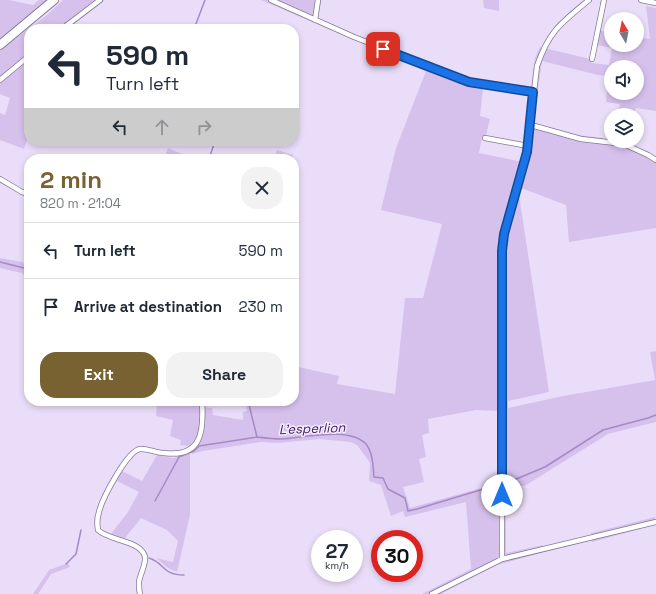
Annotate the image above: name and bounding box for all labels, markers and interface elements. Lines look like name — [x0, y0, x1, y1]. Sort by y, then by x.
north arrow — [604, 12, 644, 52]
map controls — [604, 12, 644, 148]
pin — [366, 32, 400, 66]
text: 590 m — [106, 37, 189, 73]
icon: arrive — [372, 38, 394, 60]
icon: left — [40, 40, 92, 92]
button: sound — [604, 60, 644, 100]
text: Turn left — [106, 72, 179, 95]
button: layers — [604, 108, 644, 148]
icon: left — [109, 116, 131, 138]
icon: ahead — [151, 116, 173, 138]
icon: right — [193, 116, 215, 138]
text: 2 min — [40, 164, 102, 195]
button: close — [241, 167, 283, 209]
text: 820 m · 21:04 — [40, 195, 121, 212]
icon: left — [40, 240, 62, 262]
text: Turn left — [74, 241, 136, 260]
text: 590 m — [238, 241, 283, 260]
icon: arrive — [40, 296, 62, 318]
text: Arrive at destination — [74, 297, 222, 316]
text: 230 m — [239, 297, 283, 316]
button: Exit — [40, 352, 158, 398]
button: Share — [166, 352, 283, 398]
water label: L'esperlion — [279, 419, 347, 438]
position arrow — [481, 474, 523, 516]
speed limit sign: 30 — [371, 530, 423, 582]
text: 27 — [326, 538, 348, 564]
text: km/h — [325, 559, 349, 572]

